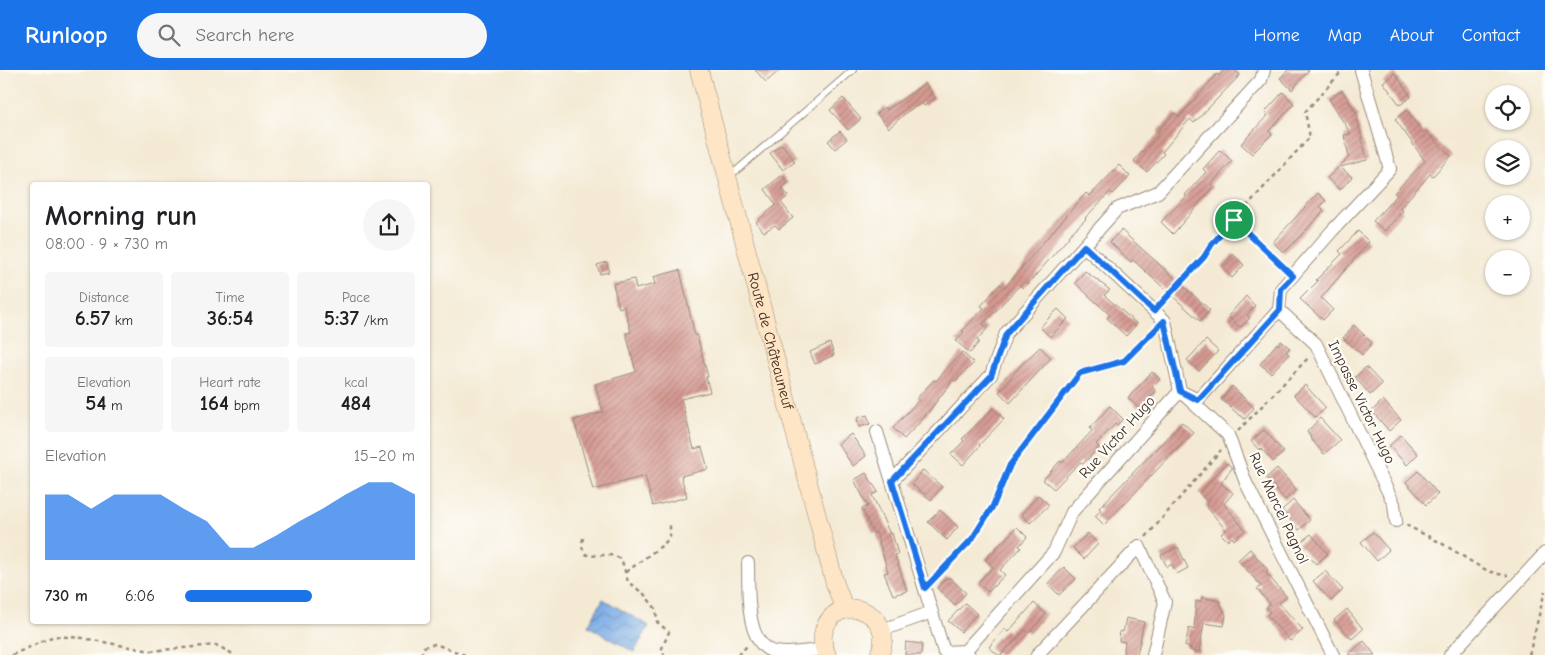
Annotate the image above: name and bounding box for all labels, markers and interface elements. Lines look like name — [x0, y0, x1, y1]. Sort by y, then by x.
search box — [137, 13, 487, 58]
text: Runloop — [25, 21, 107, 49]
icon: search — [155, 21, 183, 49]
text: Search here — [195, 24, 294, 46]
text: Home — [1253, 25, 1300, 46]
text: Map — [1328, 25, 1362, 46]
text: About — [1390, 25, 1434, 46]
text: Contact — [1462, 25, 1520, 46]
map controls — [1485, 85, 1530, 295]
button: locate — [1485, 85, 1530, 130]
button: layers — [1485, 140, 1530, 185]
button: + — [1485, 195, 1530, 240]
button: share — [363, 199, 415, 251]
pin — [1213, 199, 1255, 241]
text: Morning run — [45, 200, 197, 232]
icon: arrive — [1220, 206, 1248, 234]
text: 08:00 · 9 × 730 m — [45, 235, 168, 253]
button: − — [1485, 250, 1530, 295]
street label: Route de Châteauneuf — [744, 270, 798, 412]
text: Distance — [79, 289, 129, 306]
text: Time — [215, 289, 245, 306]
text: Pace — [342, 289, 370, 306]
text: 6.57 — [75, 306, 110, 330]
text: 36:54 — [207, 306, 253, 330]
text: 5:37 — [324, 306, 359, 330]
text: km — [110, 312, 133, 329]
text: /km — [359, 312, 388, 329]
street label: Impasse Victor Hugo — [1324, 337, 1400, 467]
text: Elevation — [77, 374, 131, 391]
text: Heart rate — [199, 374, 261, 391]
text: kcal — [344, 374, 368, 391]
text: 54 — [85, 391, 106, 415]
text: 164 — [200, 391, 229, 415]
text: 484 — [341, 391, 371, 415]
street label: Rue Victor Hugo — [1075, 392, 1159, 482]
text: m — [106, 397, 123, 414]
text: bpm — [229, 397, 260, 414]
text: Elevation — [45, 447, 106, 465]
text: 15–20 m — [354, 447, 415, 465]
street label: Rue Marcel Pagnol — [1245, 449, 1313, 567]
text: 730 m — [45, 587, 88, 605]
text: 6:06 — [125, 587, 155, 605]

